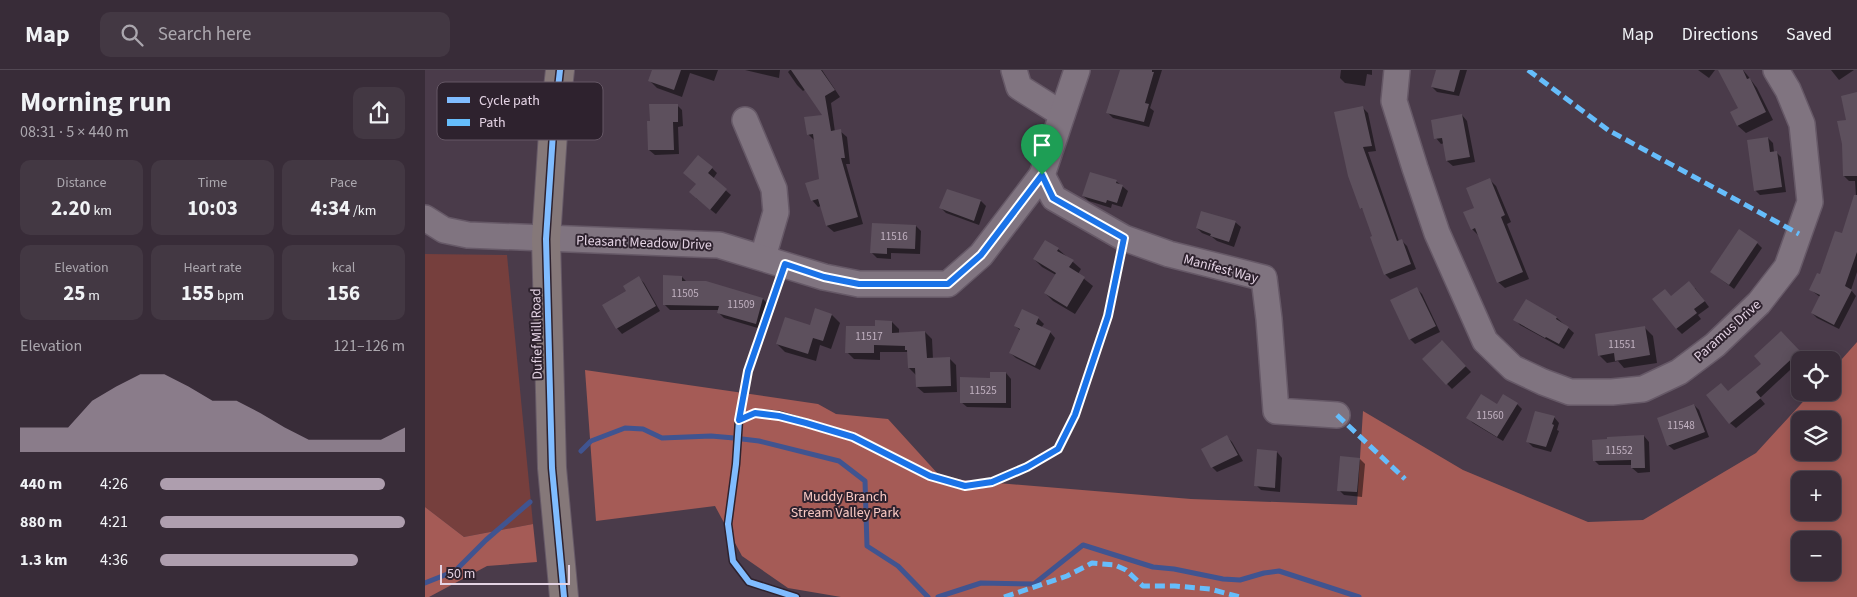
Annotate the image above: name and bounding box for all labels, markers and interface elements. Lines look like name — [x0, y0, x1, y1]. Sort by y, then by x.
search box — [100, 12, 450, 57]
text: Map — [25, 17, 70, 52]
icon: search — [118, 21, 146, 49]
text: Search here — [158, 21, 251, 48]
text: Map — [1622, 22, 1654, 47]
text: Directions — [1682, 22, 1758, 47]
text: Saved — [1786, 22, 1832, 47]
text: Morning run — [20, 82, 171, 122]
legend — [437, 82, 603, 140]
button: share — [353, 87, 405, 139]
text: Cycle path — [479, 91, 540, 111]
text: Path — [479, 113, 506, 133]
text: 08:31 · 5 × 440 m — [20, 121, 129, 143]
pin — [1021, 124, 1063, 175]
icon: arrive — [1028, 131, 1056, 159]
text: Distance — [57, 173, 106, 193]
text: Time — [198, 173, 227, 193]
text: Pace — [330, 173, 357, 193]
text: 2.20 — [51, 193, 91, 223]
text: 10:03 — [187, 193, 238, 223]
text: 4:34 — [311, 193, 350, 223]
text: km — [91, 201, 112, 221]
text: /km — [350, 201, 376, 221]
house number: 11516 — [880, 229, 908, 244]
street label: Pleasant Meadow Drive — [576, 231, 712, 255]
street label: Manifest Way — [1181, 249, 1261, 289]
text: Elevation — [54, 258, 109, 278]
text: Heart rate — [183, 258, 242, 278]
text: kcal — [332, 258, 355, 278]
text: 25 — [63, 278, 85, 308]
text: 155 — [181, 278, 214, 308]
text: 156 — [327, 278, 360, 308]
text: m — [85, 286, 100, 306]
text: bpm — [214, 286, 244, 306]
house number: 11505 — [671, 286, 699, 301]
street label: Dufief Mill Road — [526, 288, 548, 380]
street label: Paramus Drive — [1690, 295, 1766, 366]
house number: 11509 — [727, 297, 755, 312]
house number: 11517 — [855, 329, 883, 344]
text: Elevation — [20, 335, 82, 357]
text: 121–126 m — [333, 335, 405, 357]
house number: 11551 — [1608, 337, 1636, 352]
map controls — [1791, 351, 1841, 581]
button: locate — [1791, 351, 1841, 401]
house number: 11525 — [969, 383, 997, 398]
house number: 11560 — [1476, 408, 1504, 423]
button: layers — [1791, 411, 1841, 461]
house number: 11548 — [1667, 418, 1695, 433]
house number: 11552 — [1605, 443, 1633, 458]
button: + — [1791, 471, 1841, 521]
text: 440 m — [20, 473, 62, 495]
text: 4:26 — [100, 473, 128, 495]
park label: Muddy Branch Stream Valley Park — [791, 487, 899, 523]
text: 880 m — [20, 511, 62, 533]
text: 4:21 — [100, 511, 128, 533]
button: − — [1791, 531, 1841, 581]
text: 1.3 km — [20, 549, 67, 571]
text: 4:36 — [100, 549, 128, 571]
scale bar — [440, 562, 570, 585]
text: 50 m — [447, 564, 475, 584]

